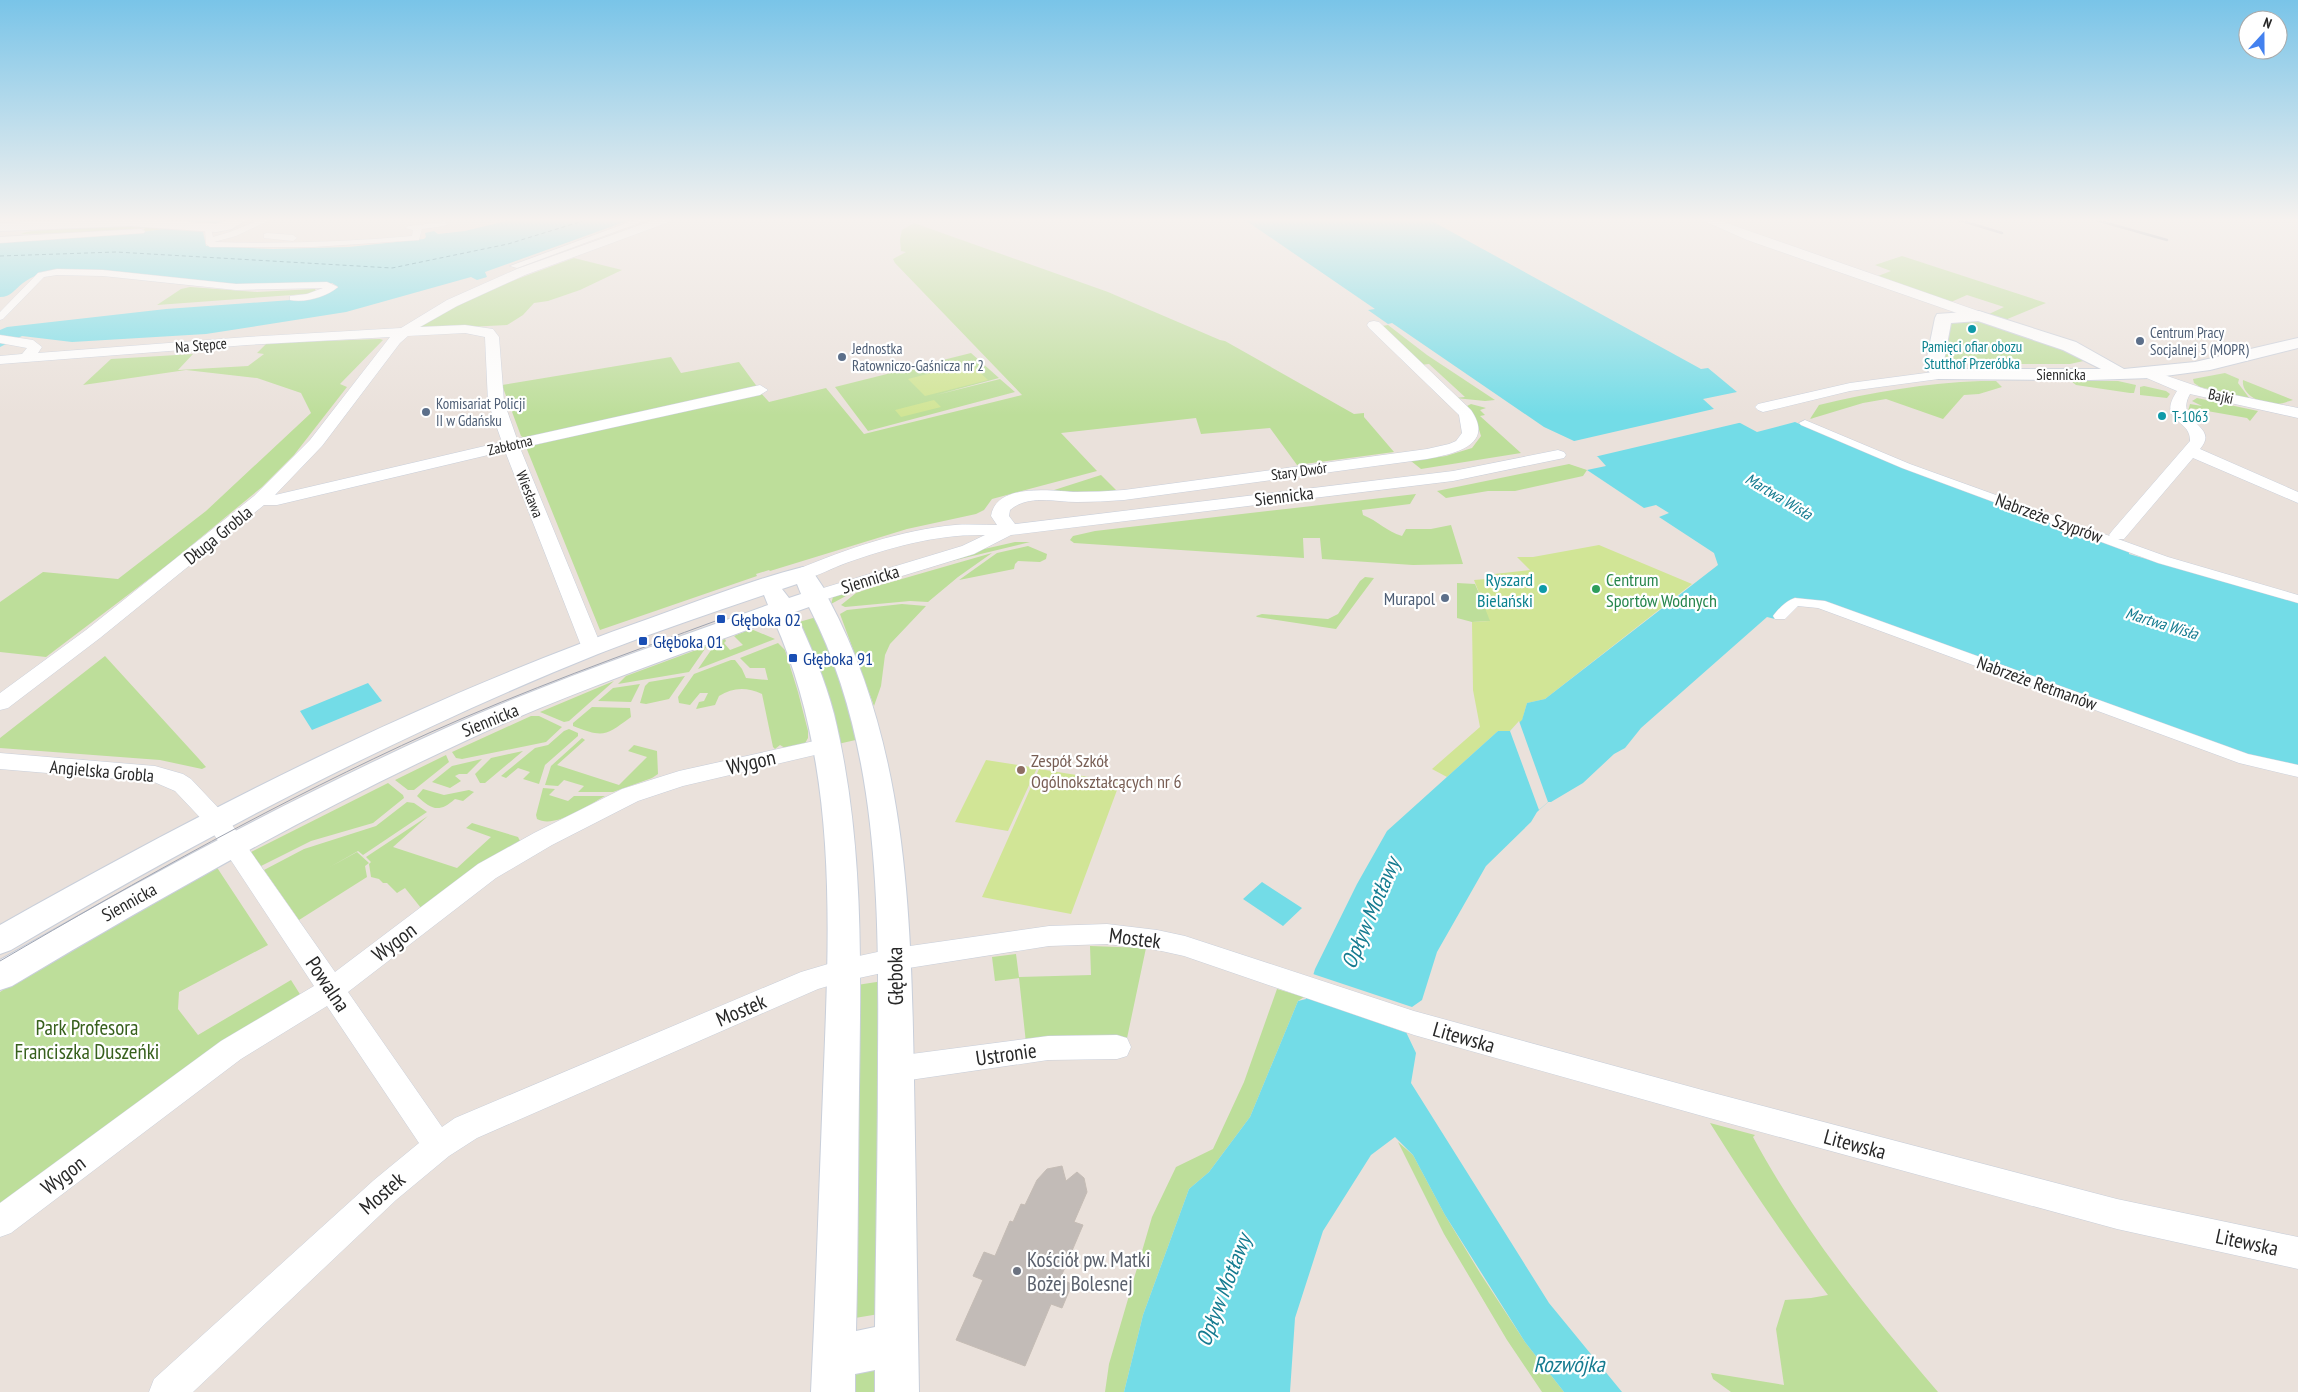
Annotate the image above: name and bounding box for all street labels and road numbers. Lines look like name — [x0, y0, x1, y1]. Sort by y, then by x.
street label: Na Stępce — [174, 333, 228, 357]
street label: Siennicka — [2036, 365, 2086, 384]
street label: Bajki — [2207, 384, 2235, 408]
street label: Zabłotna — [486, 431, 534, 459]
street label: Stary Dwór — [1270, 458, 1329, 484]
street label: Wiesława — [512, 468, 548, 520]
street label: Siennicka — [1253, 481, 1315, 511]
street label: Nabrzeże Szyprów — [1992, 488, 2106, 548]
street label: Długa Grobla — [179, 501, 257, 569]
street label: Siennicka — [838, 559, 902, 599]
street label: Nabrzeże Retmanów — [1974, 651, 2101, 715]
street label: Siennicka — [458, 698, 522, 742]
street label: Wygon — [724, 743, 778, 781]
street label: Angielska Grobla — [49, 755, 155, 787]
street label: Siennicka — [97, 878, 161, 926]
street label: Wygon — [366, 916, 422, 968]
street label: Mostek — [1108, 921, 1162, 955]
street label: Głęboka — [881, 946, 909, 1006]
street label: Powalna — [300, 951, 356, 1017]
street label: Mostek — [712, 987, 770, 1033]
street label: Litewska — [1430, 1015, 1498, 1059]
street label: Ustronie — [974, 1036, 1038, 1072]
street label: Litewska — [1821, 1123, 1889, 1165]
street label: Wygon — [35, 1149, 91, 1201]
street label: Mostek — [354, 1166, 410, 1220]
street label: Litewska — [2213, 1222, 2281, 1262]

